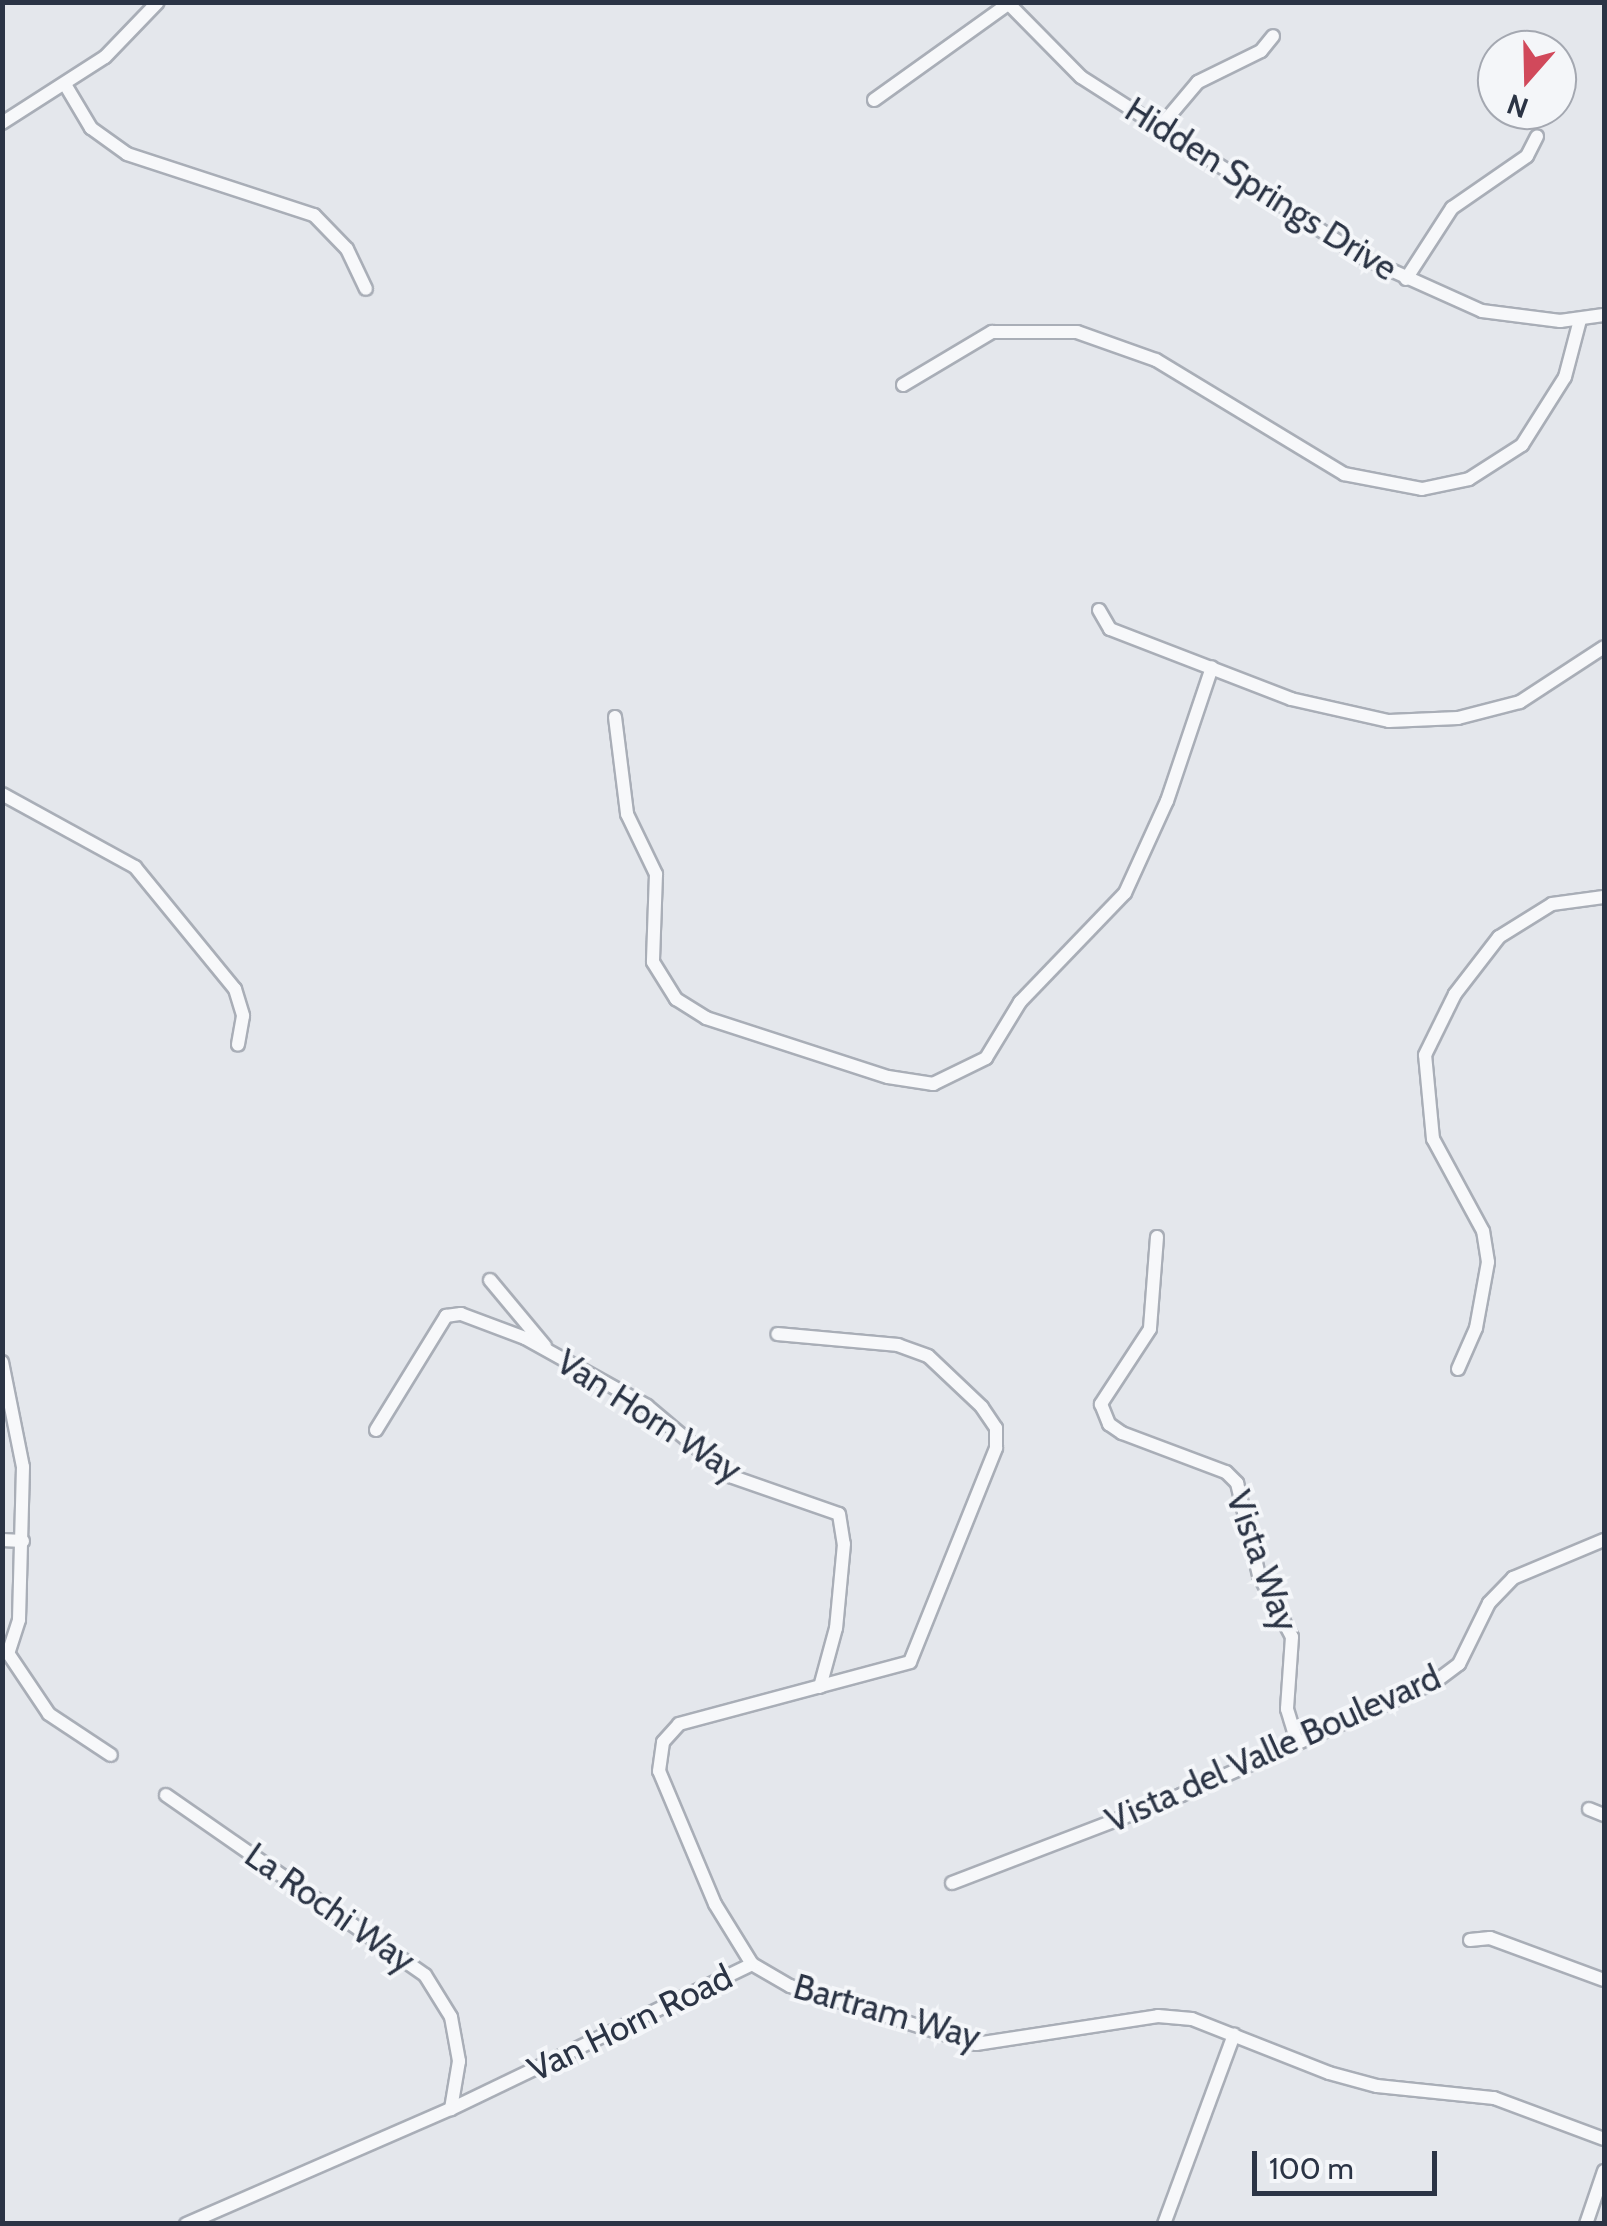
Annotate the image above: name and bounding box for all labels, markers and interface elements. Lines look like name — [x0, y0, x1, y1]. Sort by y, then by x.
north arrow — [1477, 30, 1577, 130]
text: N — [1502, 87, 1533, 126]
street label: Hidden Springs Drive — [1118, 88, 1404, 290]
street label: Van Horn Way — [549, 1341, 749, 1491]
street label: Vista Way — [1217, 1485, 1307, 1637]
street label: Vista del Valle Boulevard — [1099, 1656, 1447, 1842]
street label: La Rochi Way — [237, 1834, 423, 1982]
street label: Van Horn Road — [521, 1955, 739, 2091]
street label: Bartram Way — [789, 1965, 985, 2059]
scale bar — [1257, 2131, 1442, 2193]
text: 100 m — [1269, 2150, 1354, 2187]

